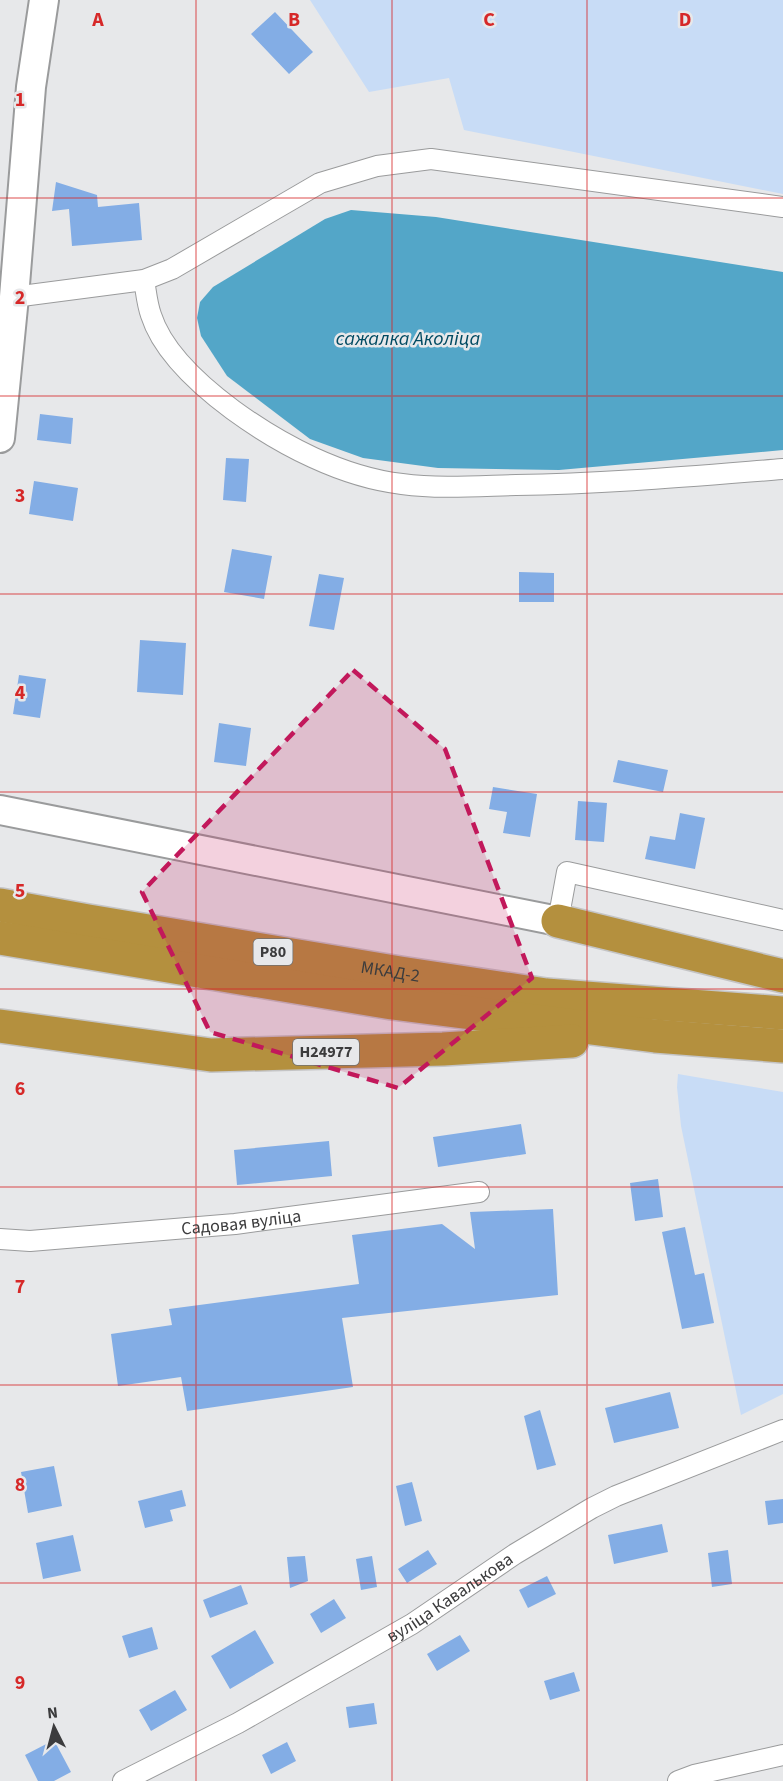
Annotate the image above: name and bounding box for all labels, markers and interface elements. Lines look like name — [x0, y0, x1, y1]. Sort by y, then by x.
text: A — [91, 6, 104, 34]
text: B — [288, 6, 300, 34]
text: C — [483, 6, 495, 34]
text: D — [679, 6, 691, 34]
text: 1 — [15, 86, 25, 114]
text: 2 — [15, 284, 25, 312]
water label: сажалка Аколіца — [336, 325, 481, 353]
text: 3 — [15, 482, 25, 510]
text: 4 — [15, 679, 26, 707]
text: 5 — [15, 877, 25, 905]
road number: Р80 — [254, 939, 292, 965]
street label: МКАД-2 — [359, 954, 422, 988]
road number: Н24977 — [293, 1039, 359, 1065]
text: 6 — [15, 1075, 25, 1103]
street label: Садовая вуліца — [180, 1203, 303, 1241]
text: 7 — [15, 1273, 25, 1301]
text: 8 — [15, 1471, 25, 1499]
street label: вуліца Кавалькова — [382, 1547, 518, 1648]
text: 9 — [15, 1669, 25, 1697]
north arrow — [24, 1697, 84, 1757]
text: N — [46, 1702, 59, 1725]

